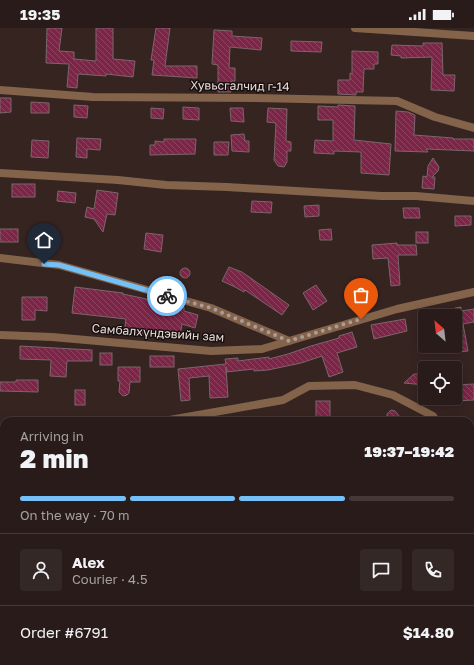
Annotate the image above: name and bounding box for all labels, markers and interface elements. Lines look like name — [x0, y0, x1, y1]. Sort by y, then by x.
text: 19:35 — [20, 5, 60, 23]
street label: Хувьсгалчид г-14 — [190, 77, 290, 94]
pin — [27, 223, 61, 264]
icon: home — [33, 229, 55, 251]
courier — [147, 276, 187, 316]
pin — [344, 278, 378, 319]
icon: bag — [350, 284, 372, 306]
icon: bike — [156, 285, 178, 307]
north arrow — [418, 309, 462, 353]
map controls — [418, 309, 462, 405]
street label: Самбалхүндэвийн зам — [91, 320, 225, 345]
button: locate — [418, 361, 462, 405]
text: Arriving in — [20, 428, 84, 444]
text: 19:37–19:42 — [364, 442, 454, 460]
text: 2 min — [20, 443, 88, 474]
text: On the way · 70 m — [20, 507, 130, 523]
button: person — [20, 549, 62, 591]
button: chat — [360, 549, 402, 591]
button: phone — [412, 549, 454, 591]
text: Alex — [72, 553, 105, 571]
text: Courier · 4.5 — [72, 571, 147, 587]
text: Order #6791 — [20, 623, 108, 641]
text: $14.80 — [403, 623, 454, 641]

